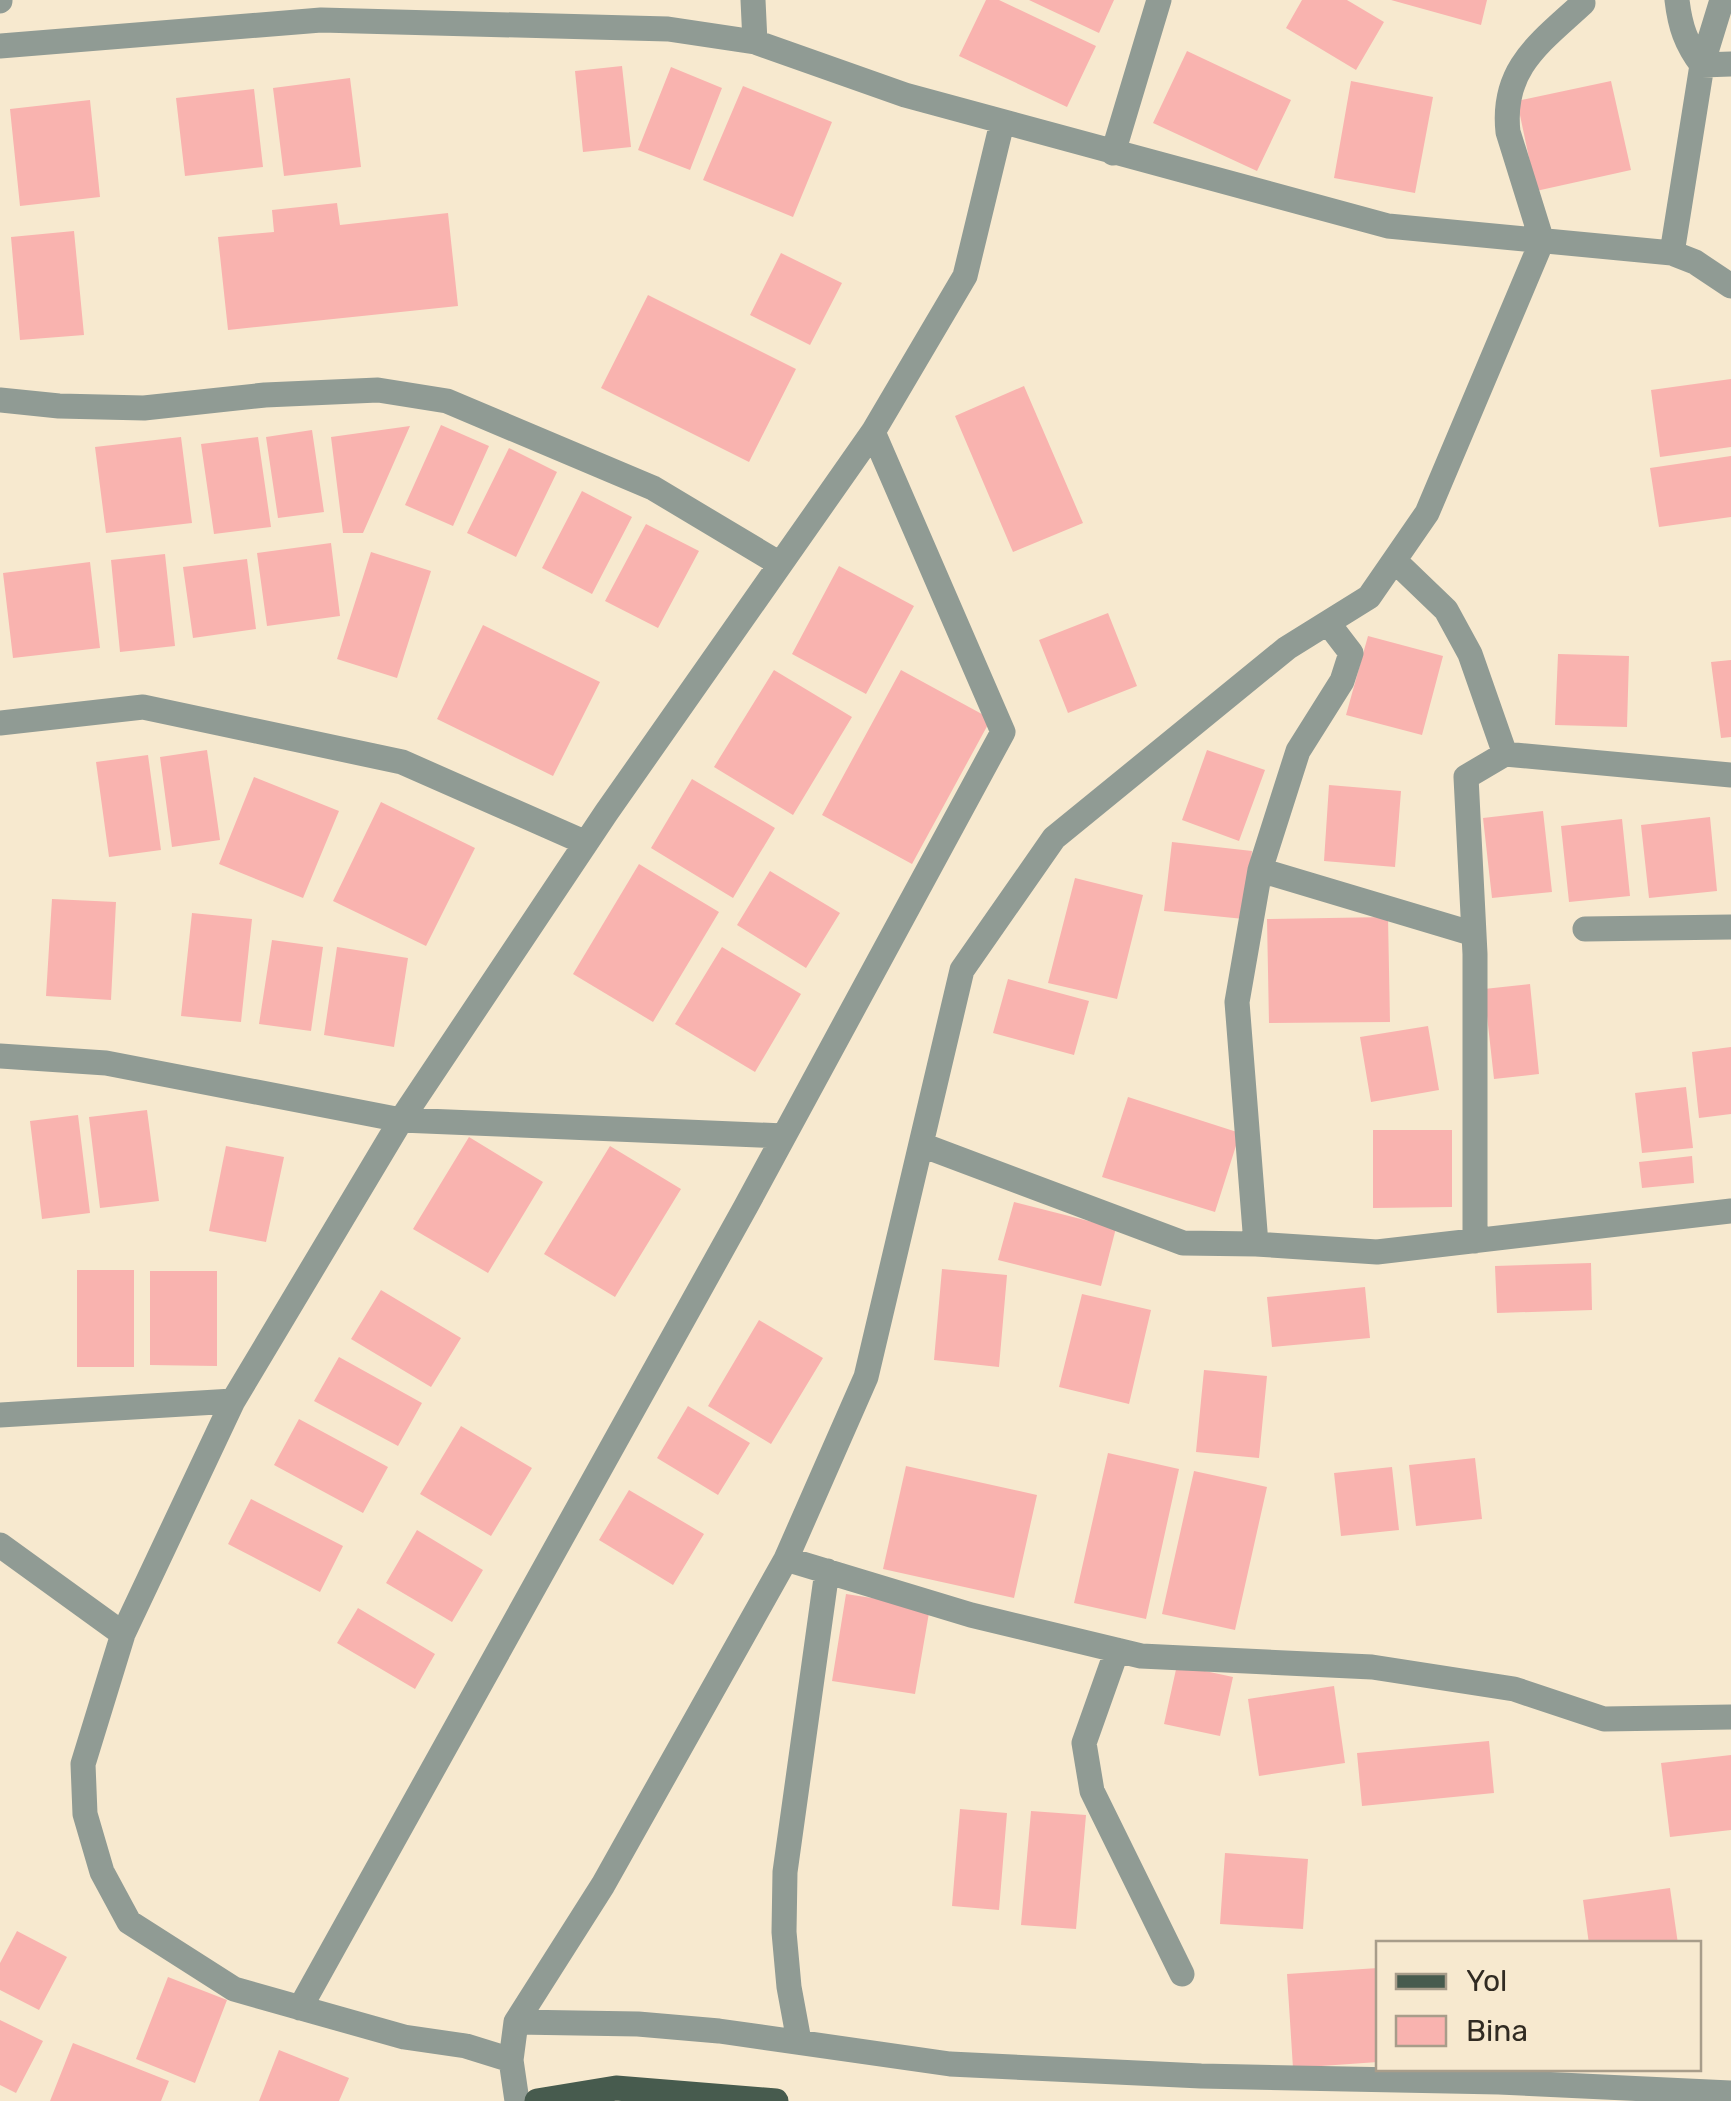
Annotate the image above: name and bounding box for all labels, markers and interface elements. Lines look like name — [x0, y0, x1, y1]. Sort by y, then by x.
legend — [1376, 1941, 1701, 2071]
text: Yol — [1466, 1963, 1507, 1999]
text: Bina — [1466, 2013, 1528, 2049]

